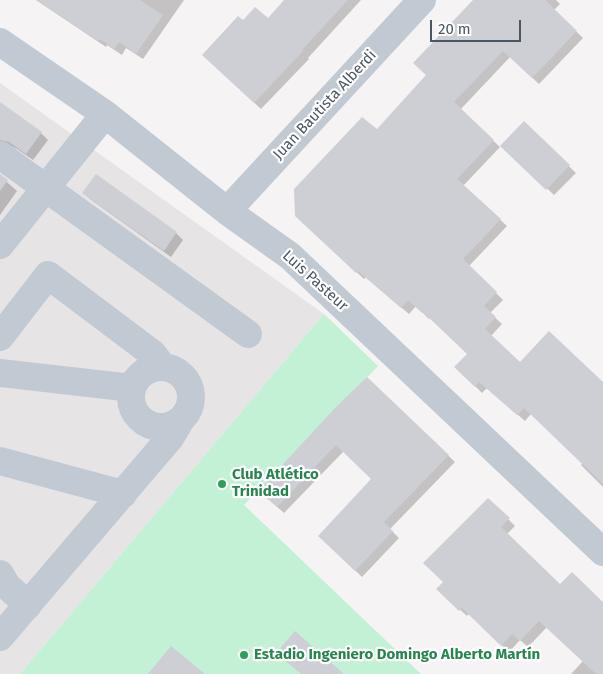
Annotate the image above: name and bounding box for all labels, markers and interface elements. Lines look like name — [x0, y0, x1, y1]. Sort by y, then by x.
scale bar — [433, 10, 524, 42]
text: 20 m — [438, 20, 471, 38]
street label: Juan Bautista Alberdi — [270, 47, 380, 163]
street label: Luis Pasteur — [279, 247, 351, 315]
place label: Club Atlético Trinidad — [232, 466, 319, 501]
marker: Club Atlético Trinidad — [216, 478, 228, 490]
place label: Estadio Ingeniero Domingo Alberto Martín — [254, 646, 540, 664]
marker: Estadio Ingeniero Domingo Alberto Martín — [238, 649, 250, 661]

